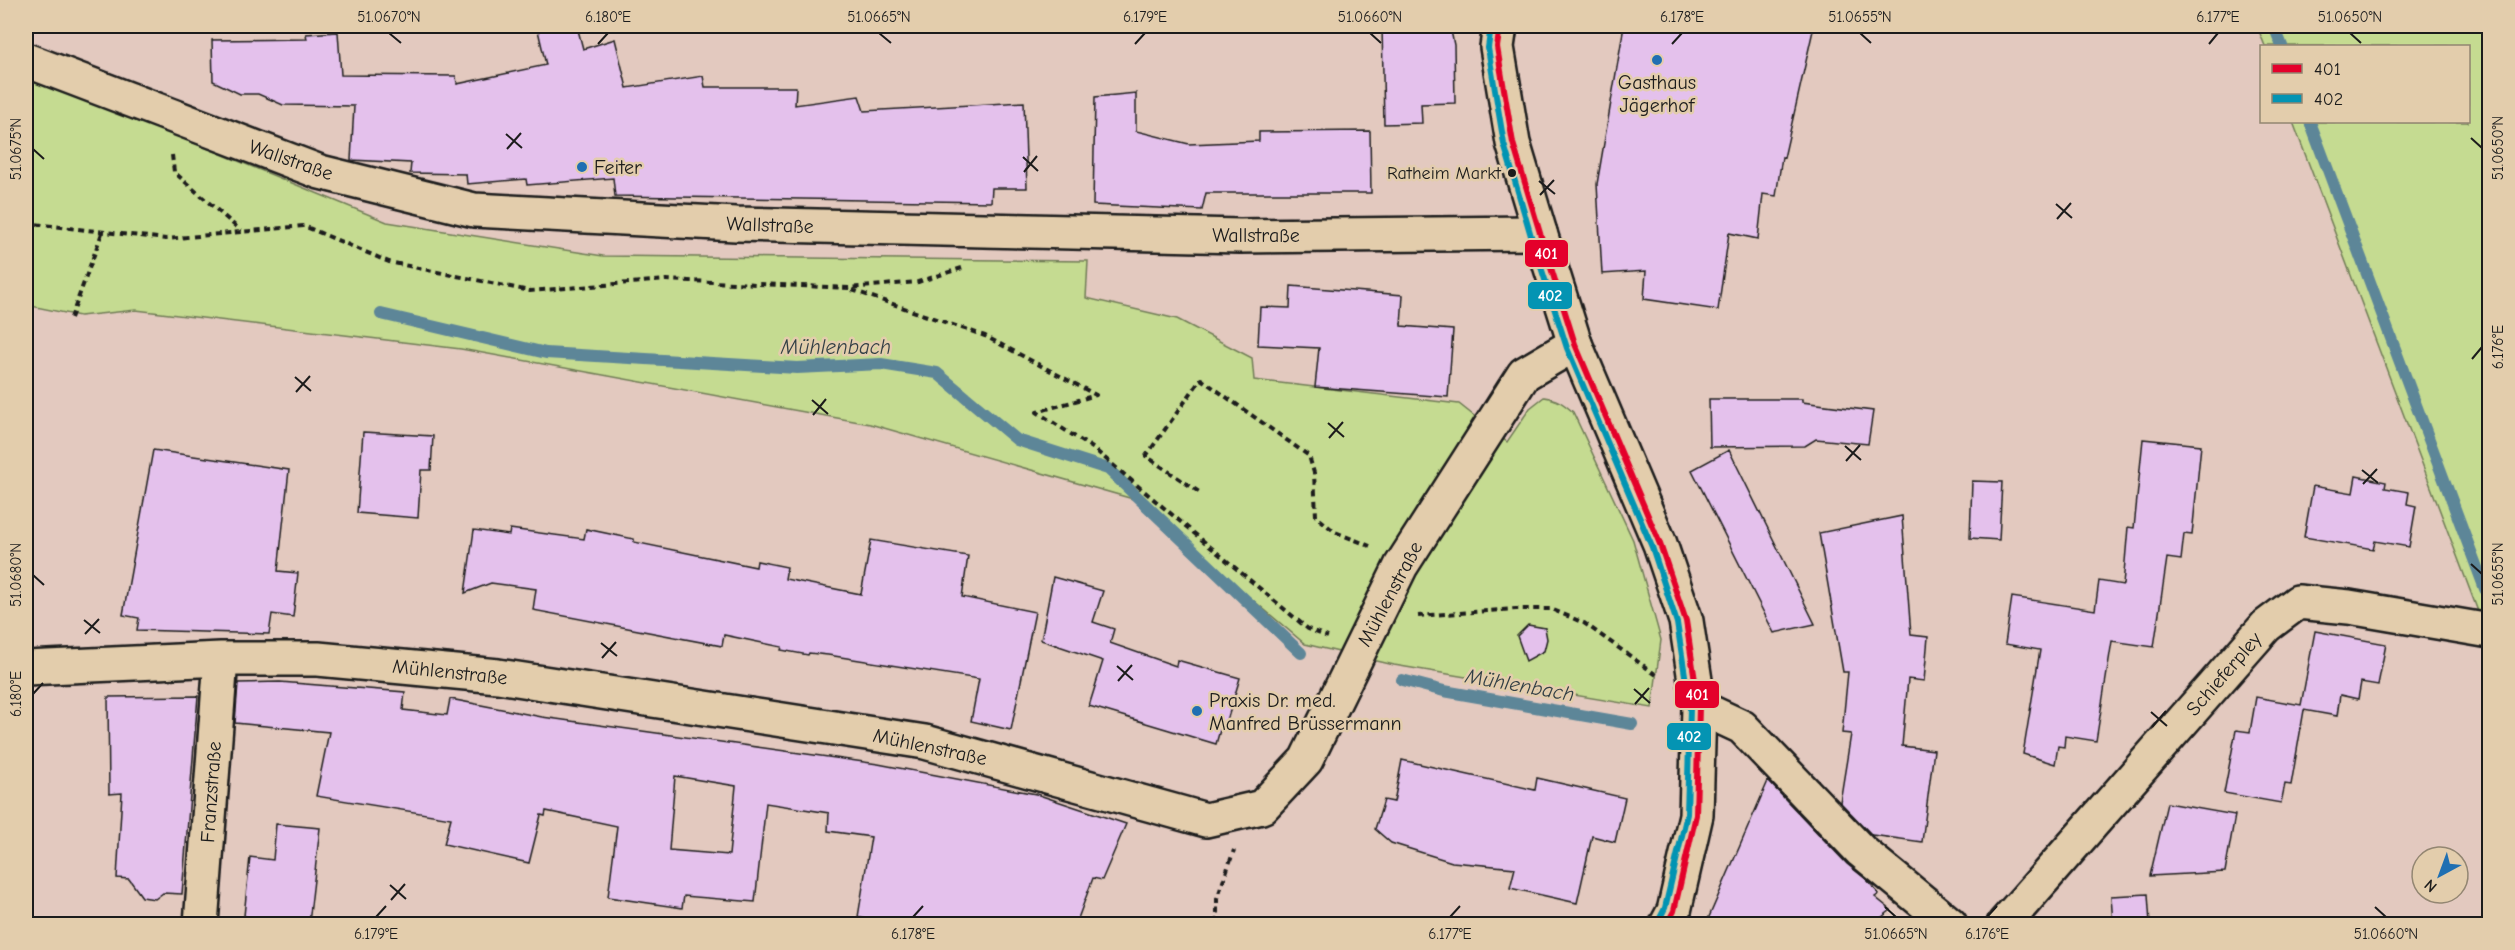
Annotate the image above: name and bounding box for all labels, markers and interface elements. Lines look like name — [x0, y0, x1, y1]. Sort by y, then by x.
text: 51.0670°N — [357, 8, 421, 26]
text: 6.180°E — [585, 8, 631, 26]
text: 51.0665°N — [847, 8, 911, 26]
text: 6.179°E — [1123, 8, 1167, 26]
text: 51.0660°N — [1338, 8, 1402, 26]
text: 6.178°E — [1660, 8, 1704, 26]
text: 51.0655°N — [1828, 8, 1892, 26]
text: 6.177°E — [2196, 8, 2240, 26]
text: 51.0650°N — [2318, 8, 2382, 26]
legend — [2260, 45, 2470, 123]
marker: Gasthaus Jägerhof — [1650, 53, 1664, 67]
text: 401 — [2314, 59, 2341, 80]
place label: Gasthaus Jägerhof — [1618, 71, 1696, 117]
text: 402 — [2314, 89, 2343, 110]
text: 51.0650°N — [2489, 116, 2507, 180]
text: 51.0675°N — [7, 118, 25, 180]
street label: Wallstraße — [246, 135, 336, 185]
place label: Feiter — [594, 156, 642, 179]
marker: Feiter — [575, 160, 589, 174]
place label: Ratheim Markt — [1387, 163, 1502, 184]
marker: Ratheim Markt — [1506, 167, 1518, 179]
street label: Wallstraße — [726, 212, 814, 238]
street label: Wallstraße — [1212, 224, 1300, 247]
line badge: 401 — [1524, 239, 1569, 268]
text: 401 — [1535, 245, 1557, 263]
line badge: 402 — [1527, 281, 1573, 310]
text: 402 — [1538, 287, 1562, 305]
text: 6.176°E — [2489, 325, 2507, 369]
water label: Mühlenbach — [780, 335, 891, 359]
street label: Mühlenstraße — [1353, 538, 1427, 650]
text: 51.0655°N — [2489, 542, 2507, 606]
text: 51.0680°N — [7, 543, 25, 607]
street label: Schieferpley — [2181, 628, 2267, 720]
street label: Mühlenstraße — [391, 655, 509, 689]
water label: Mühlenbach — [1463, 663, 1576, 706]
text: 6.180°E — [7, 671, 25, 717]
line badge: 401 — [1674, 680, 1720, 709]
text: 401 — [1686, 686, 1708, 704]
place label: Praxis Dr. med. Manfred Brüssermann — [1209, 689, 1402, 735]
marker: Praxis Dr. med. Manfred Brüssermann — [1190, 704, 1204, 718]
line badge: 402 — [1666, 722, 1712, 751]
street label: Mühlenstraße — [871, 724, 989, 770]
text: 402 — [1677, 728, 1701, 746]
street label: Franzstraße — [196, 741, 226, 843]
north arrow — [2410, 845, 2470, 905]
text: N — [2421, 875, 2441, 896]
text: 6.179°E — [354, 925, 398, 943]
text: 6.178°E — [891, 925, 935, 943]
text: 6.177°E — [1428, 925, 1472, 943]
text: 51.0665°N — [1864, 925, 1928, 943]
text: 6.176°E — [1965, 925, 2009, 943]
text: 51.0660°N — [2354, 925, 2418, 943]

